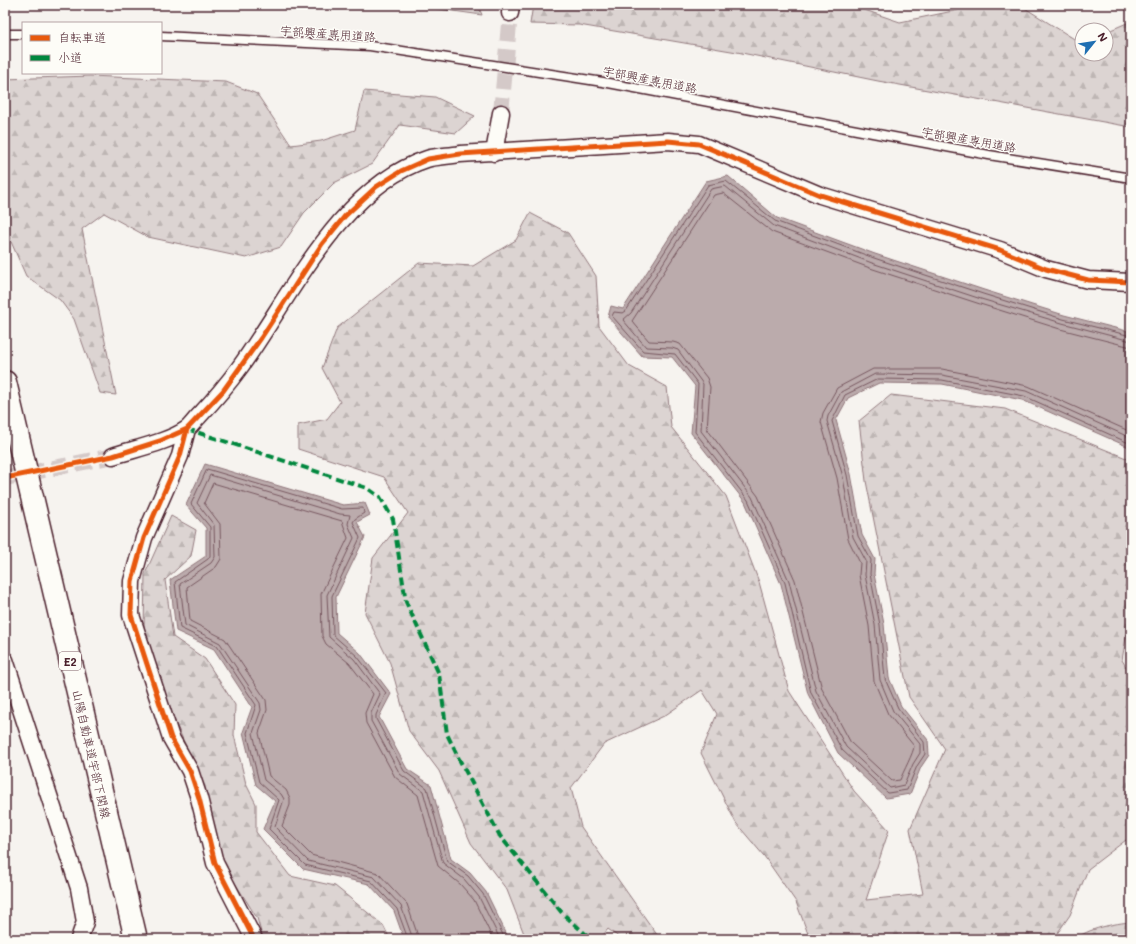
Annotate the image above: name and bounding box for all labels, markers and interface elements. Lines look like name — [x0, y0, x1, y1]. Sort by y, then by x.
legend — [22, 22, 162, 74]
street label: 宇部興産専用道路 — [280, 22, 376, 44]
north arrow — [1074, 22, 1114, 62]
text: 自転車道 — [58, 29, 106, 45]
text: N — [1095, 29, 1112, 44]
text: 小道 — [58, 49, 82, 65]
street label: 宇部興産専用道路 — [601, 62, 699, 96]
street label: 宇部興産専用道路 — [920, 123, 1018, 155]
road number: E2 — [59, 652, 81, 670]
street label: 山陽自動車道宇部下関線 — [69, 688, 115, 820]

